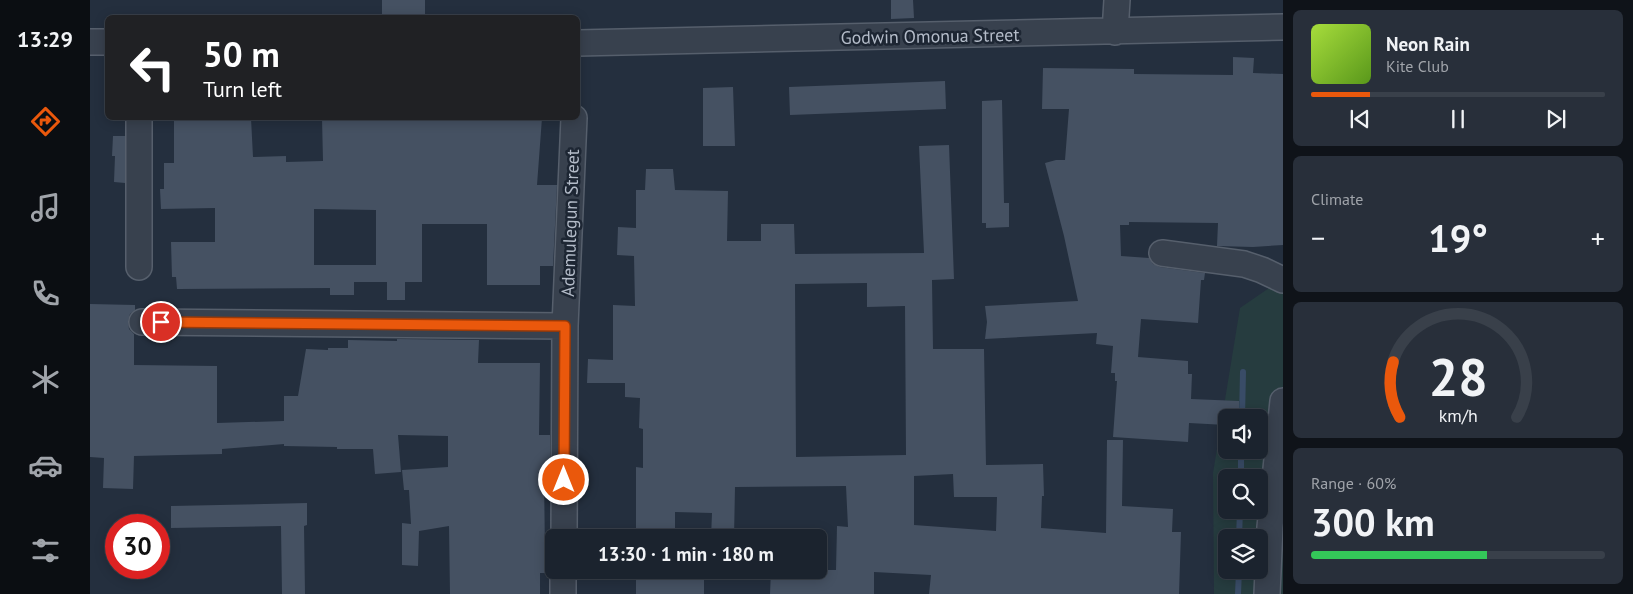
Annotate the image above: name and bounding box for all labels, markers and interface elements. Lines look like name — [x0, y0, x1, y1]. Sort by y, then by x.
street label: Godwin Omonua Street — [840, 23, 1020, 49]
text: 13:29 — [17, 25, 73, 53]
text: 50 m — [203, 31, 280, 77]
text: Neon Rain — [1386, 32, 1470, 56]
icon: left — [120, 35, 185, 100]
text: Kite Club — [1386, 56, 1449, 76]
text: Turn left — [203, 75, 282, 103]
icon: directions — [28, 104, 63, 139]
icon: previous — [1346, 105, 1374, 133]
icon: pause — [1444, 105, 1472, 133]
icon: next — [1542, 105, 1570, 133]
street label: Ademulegun Street — [556, 149, 584, 297]
text: Climate — [1311, 189, 1363, 209]
icon: music — [28, 190, 63, 225]
text: 19° — [1428, 213, 1488, 262]
text: − — [1311, 219, 1325, 256]
text: + — [1591, 219, 1605, 256]
icon: phone — [28, 276, 63, 311]
pin — [140, 301, 182, 343]
icon: arrive — [147, 308, 175, 336]
text: 28 — [1429, 343, 1487, 410]
icon: climate — [28, 362, 63, 397]
text: km/h — [1438, 404, 1478, 427]
map controls — [1218, 409, 1268, 579]
button: sound — [1218, 409, 1268, 459]
icon: car — [28, 448, 63, 483]
position arrow — [537, 453, 589, 505]
button: search — [1218, 469, 1268, 519]
text: Range · 60% — [1311, 473, 1396, 493]
text: 300 km — [1311, 497, 1435, 546]
speed limit sign: 30 — [105, 514, 170, 579]
button: layers — [1218, 529, 1268, 579]
icon: filters — [28, 533, 63, 568]
text: 13:30 · 1 min · 180 m — [598, 542, 774, 566]

